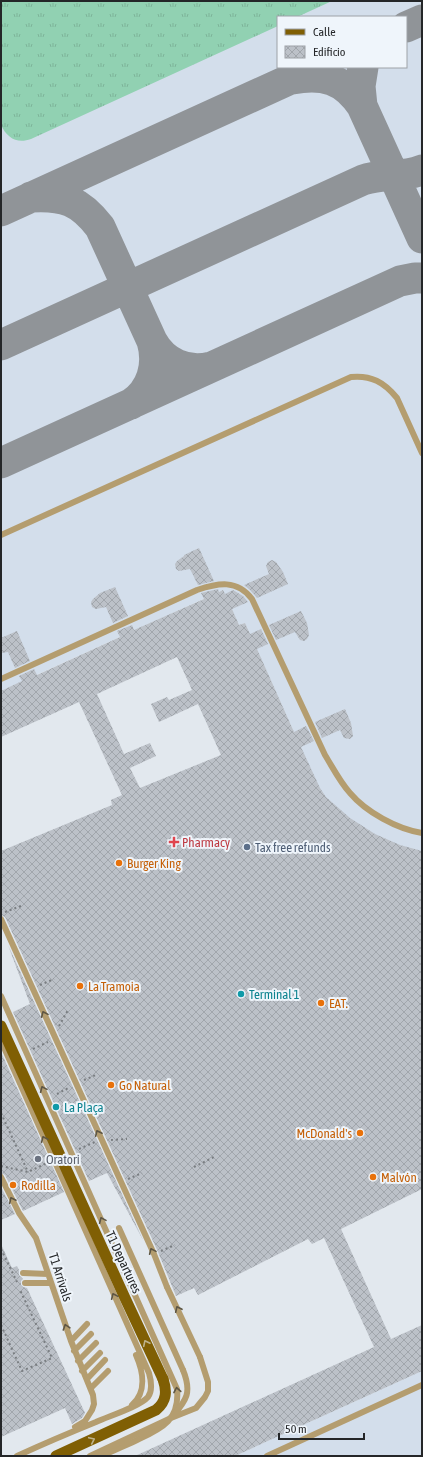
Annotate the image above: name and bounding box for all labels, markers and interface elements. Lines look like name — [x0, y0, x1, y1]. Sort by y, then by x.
legend — [277, 16, 407, 68]
text: Calle — [313, 25, 336, 39]
text: Edificio — [313, 45, 346, 59]
place label: Pharmacy — [182, 835, 231, 850]
marker: Pharmacy — [169, 837, 179, 847]
place label: Tax free refunds — [255, 840, 331, 855]
marker: Tax free refunds — [242, 842, 252, 852]
place label: Burger King — [127, 856, 181, 871]
marker: Burger King — [114, 858, 124, 868]
place label: La Tramoia — [88, 979, 140, 994]
marker: La Tramoia — [75, 981, 85, 991]
place label: Terminal 1 — [249, 987, 300, 1002]
marker: Terminal 1 — [236, 989, 246, 999]
place label: EAT. — [329, 996, 348, 1011]
marker: EAT. — [316, 998, 326, 1008]
one-way arrow — [41, 1011, 49, 1019]
place label: Go Natural — [119, 1078, 171, 1093]
marker: Go Natural — [106, 1080, 116, 1090]
one-way arrow — [40, 1086, 48, 1093]
place label: La Plaça — [64, 1100, 104, 1115]
marker: La Plaça — [51, 1102, 61, 1112]
place label: McDonald's — [297, 1126, 352, 1141]
marker: McDonald's — [355, 1128, 365, 1138]
one-way arrow — [95, 1129, 103, 1137]
one-way arrow — [41, 1135, 49, 1143]
place label: Oratori — [46, 1152, 80, 1167]
marker: Oratori — [33, 1154, 43, 1164]
place label: Malvón — [381, 1170, 417, 1185]
marker: Malvón — [368, 1172, 378, 1182]
place label: Rodilla — [21, 1178, 56, 1193]
marker: Rodilla — [8, 1180, 18, 1190]
one-way arrow — [9, 1197, 17, 1205]
one-way arrow — [99, 1217, 107, 1225]
street label: T1 Departures — [103, 1229, 145, 1296]
one-way arrow — [149, 1247, 157, 1255]
street label: T1 Arrivals — [46, 1251, 75, 1304]
one-way arrow — [111, 1293, 119, 1300]
one-way arrow — [175, 1306, 183, 1313]
one-way arrow — [62, 1323, 70, 1330]
one-way arrow — [143, 1340, 151, 1348]
one-way arrow — [173, 1387, 181, 1394]
scale bar — [279, 1415, 364, 1441]
text: 50 m — [285, 1422, 307, 1436]
one-way arrow — [87, 1437, 95, 1445]

